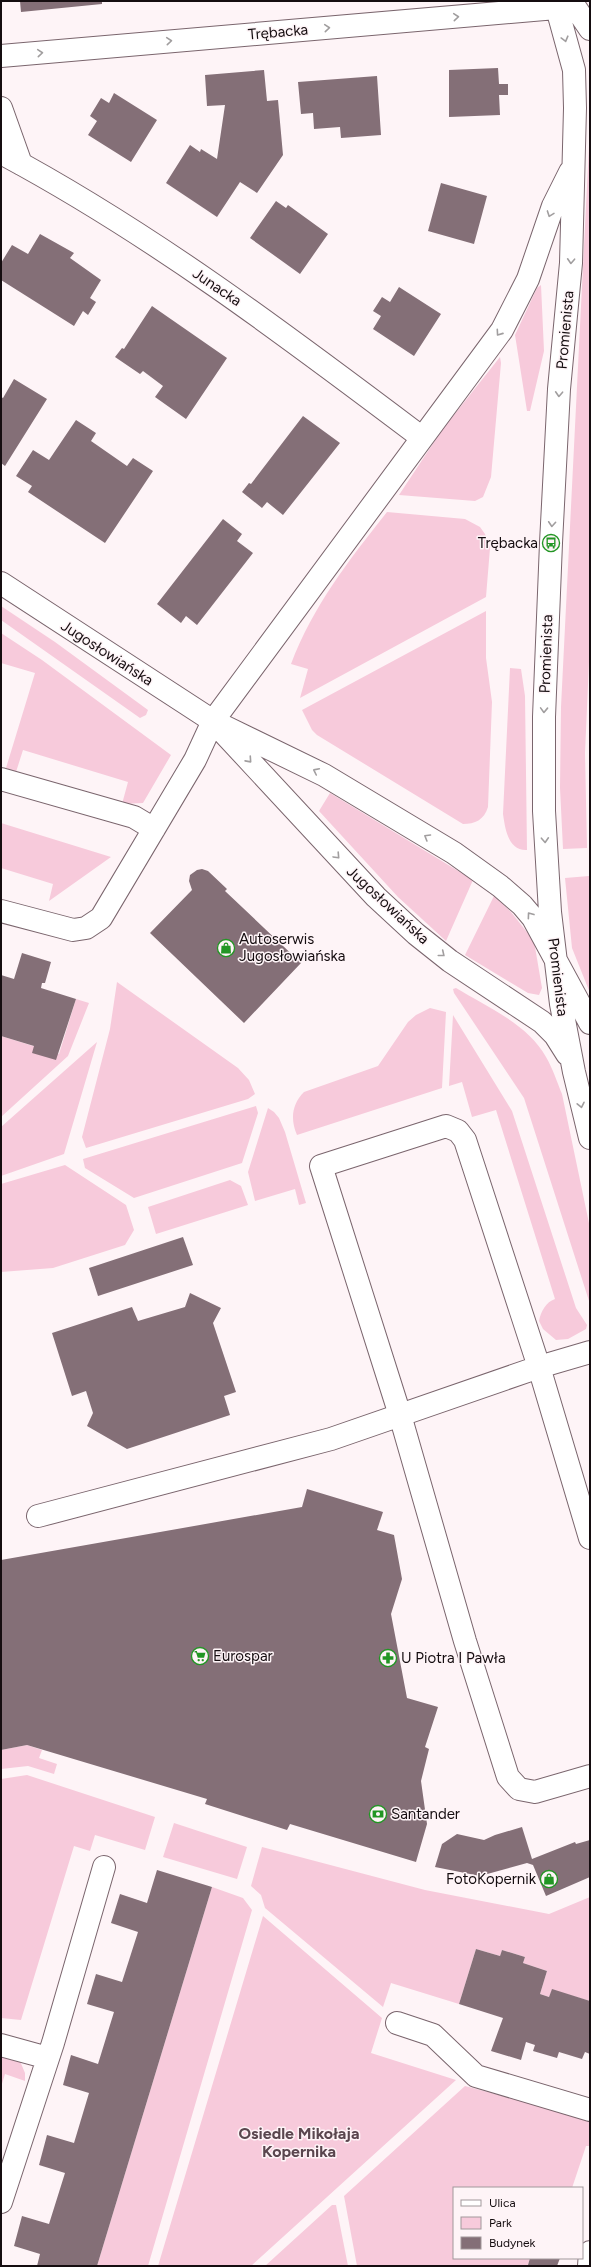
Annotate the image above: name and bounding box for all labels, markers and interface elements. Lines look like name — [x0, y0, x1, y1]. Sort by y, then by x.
one-way arrow — [453, 12, 459, 21]
street label: Trębacka — [247, 20, 309, 44]
one-way arrow — [324, 23, 330, 32]
one-way arrow — [560, 35, 569, 42]
one-way arrow — [166, 37, 172, 46]
one-way arrow — [37, 48, 43, 57]
one-way arrow — [547, 210, 555, 217]
one-way arrow — [566, 258, 575, 264]
street label: Junacka — [189, 264, 245, 310]
street label: Promienista — [553, 290, 577, 370]
one-way arrow — [496, 329, 504, 336]
one-way arrow — [555, 391, 563, 397]
one-way arrow — [547, 521, 556, 527]
bus stop icon: Trębacka — [541, 533, 561, 553]
place label: Trębacka — [478, 534, 538, 552]
street label: Promienista — [536, 614, 556, 694]
street label: Jugosłowiańska — [58, 616, 156, 690]
one-way arrow — [540, 707, 548, 713]
one-way arrow — [244, 756, 251, 763]
one-way arrow — [312, 768, 320, 776]
one-way arrow — [424, 834, 431, 842]
one-way arrow — [541, 837, 549, 843]
one-way arrow — [332, 851, 340, 859]
street label: Jugosłowiańska — [343, 862, 433, 948]
one-way arrow — [528, 912, 535, 919]
place label: Autoserwis Jugosłowiańska — [239, 930, 345, 965]
street label: Promienista — [544, 937, 572, 1017]
shop icon: Autoserwis Jugosłowiańska — [216, 938, 236, 958]
one-way arrow — [437, 950, 444, 957]
one-way arrow — [577, 1102, 585, 1108]
supermarket icon: Eurospar — [190, 1646, 210, 1666]
place label: Eurospar — [213, 1647, 273, 1665]
pharmacy icon: U Piotra I Pawła — [378, 1648, 398, 1668]
place label: U Piotra I Pawła — [401, 1649, 506, 1667]
bank icon: Santander — [368, 1804, 388, 1824]
place label: Santander — [391, 1805, 460, 1823]
shop icon: FotoKopernik — [539, 1869, 559, 1889]
place label: FotoKopernik — [446, 1870, 537, 1888]
district label: Osiedle Mikołaja Kopernika — [239, 2124, 359, 2161]
legend — [453, 2187, 583, 2259]
text: Ulica — [489, 2196, 516, 2210]
text: Park — [489, 2216, 512, 2230]
text: Budynek — [489, 2236, 536, 2250]

